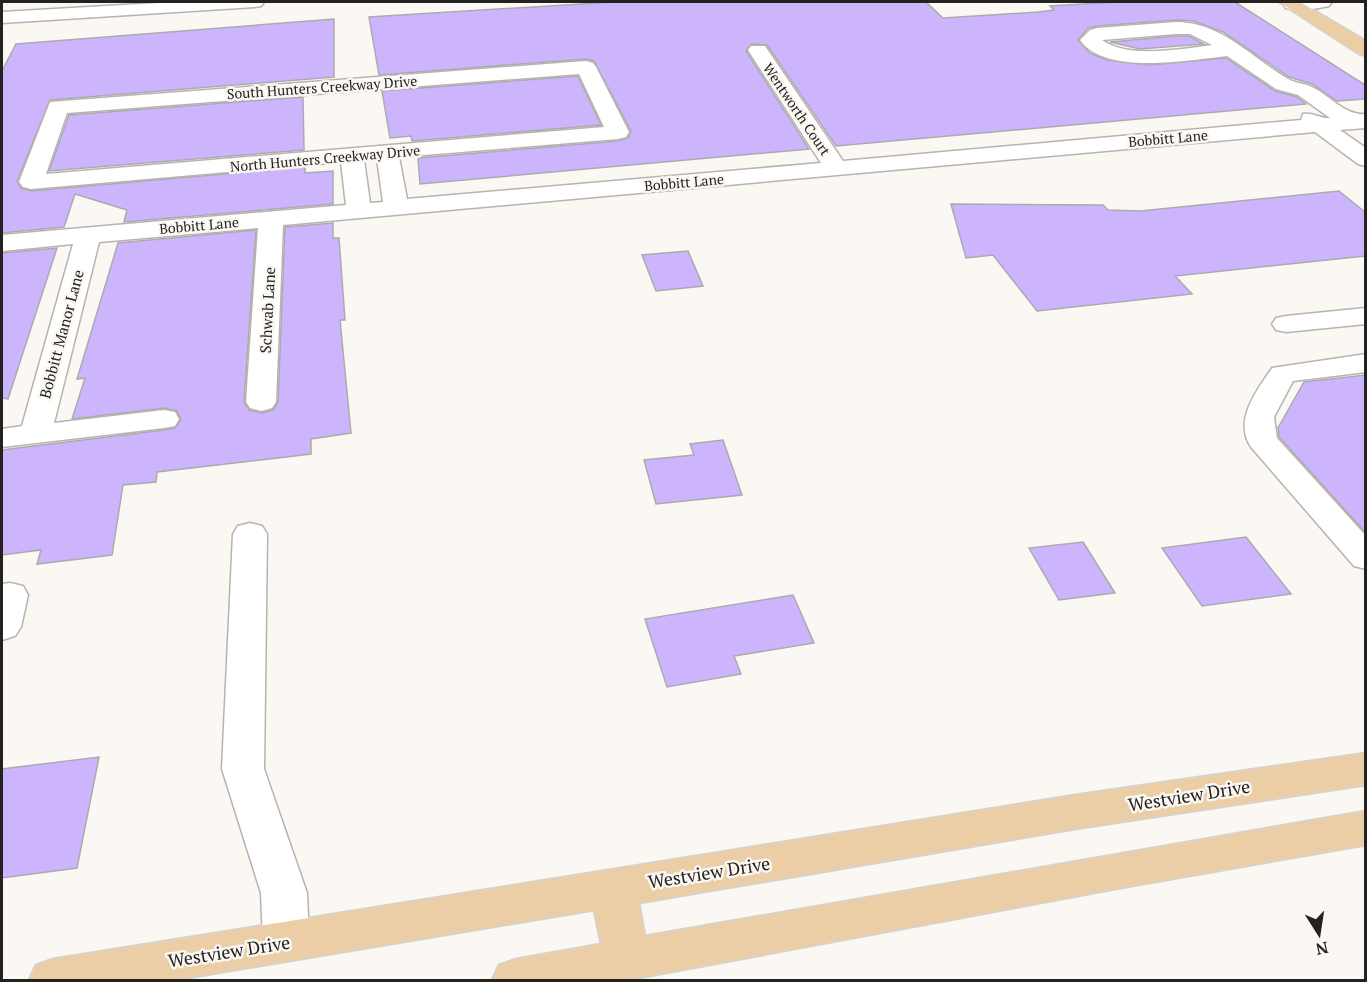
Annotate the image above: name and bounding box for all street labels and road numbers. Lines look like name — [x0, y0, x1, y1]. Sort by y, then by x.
street label: Wentworth Court — [759, 59, 835, 160]
street label: South Hunters Creekway Drive — [226, 71, 418, 103]
street label: Bobbitt Lane — [1127, 125, 1209, 151]
street label: North Hunters Creekway Drive — [229, 140, 421, 176]
street label: Bobbitt Lane — [643, 169, 725, 195]
street label: Bobbitt Lane — [158, 212, 240, 238]
street label: Schwab Lane — [255, 266, 279, 354]
street label: Bobbitt Manor Lane — [34, 267, 88, 401]
street label: Westview Drive — [1126, 774, 1252, 816]
street label: Westview Drive — [646, 851, 772, 893]
street label: Westview Drive — [166, 930, 292, 972]

